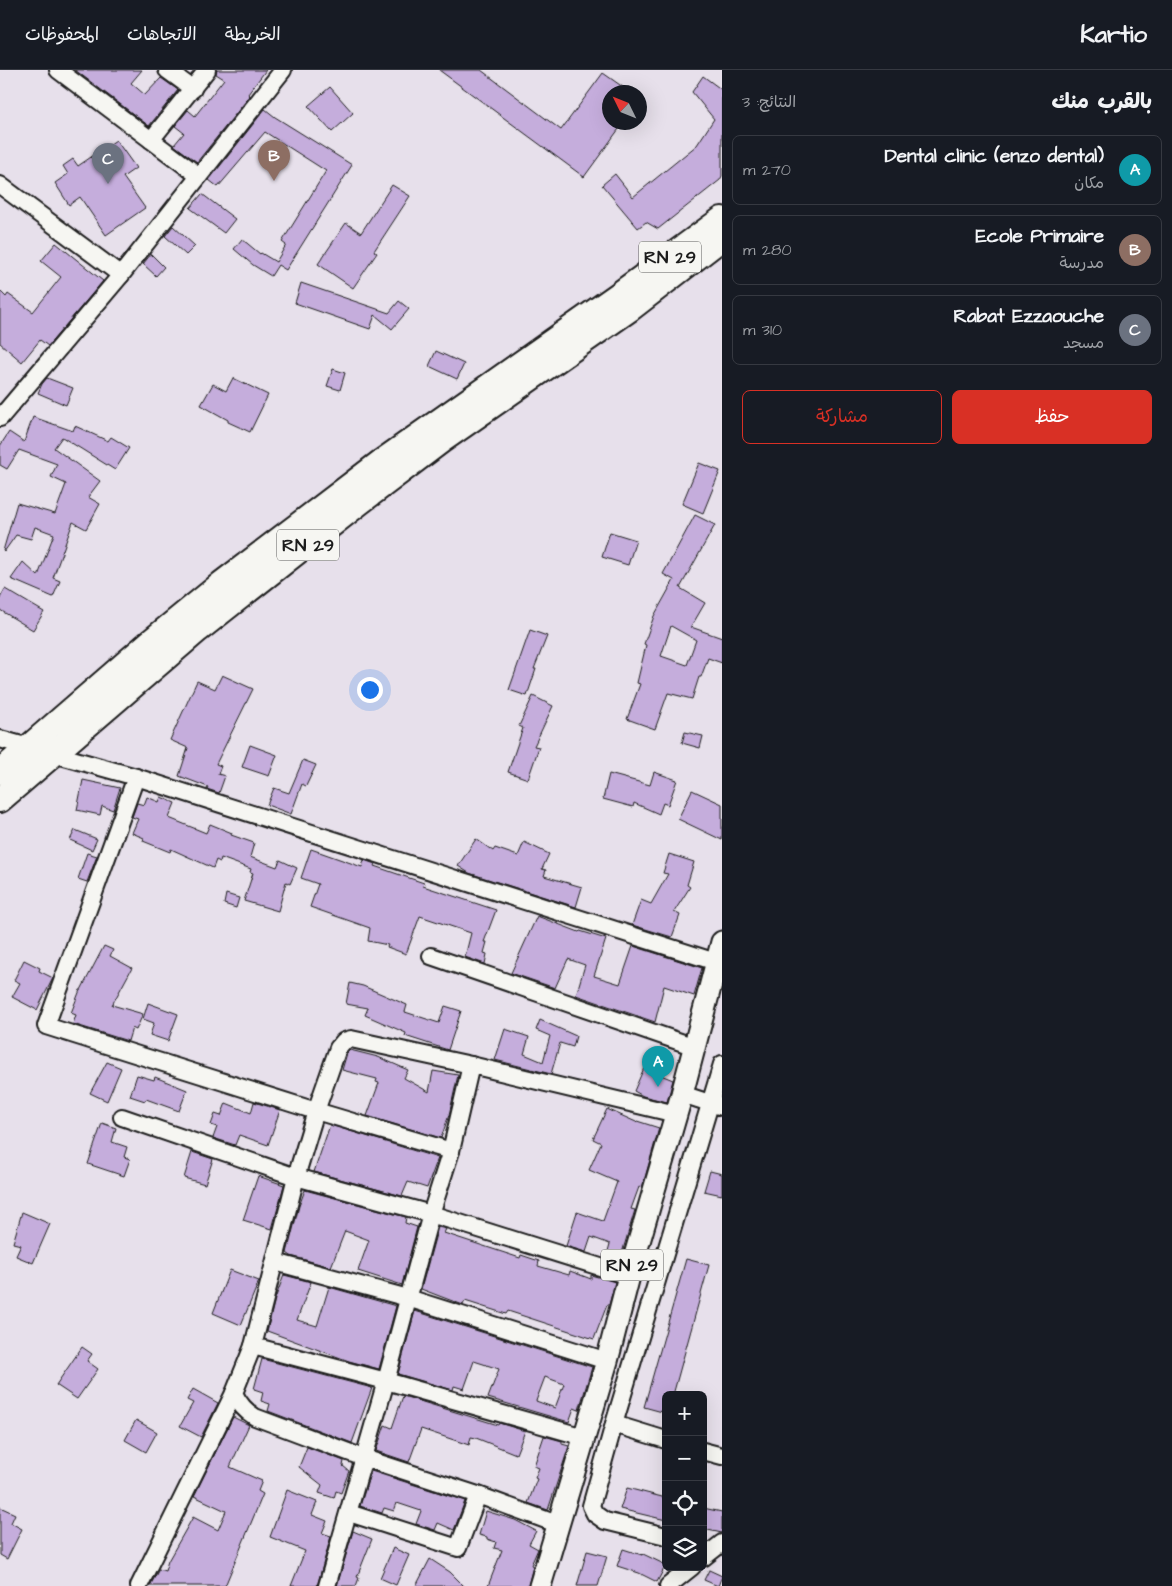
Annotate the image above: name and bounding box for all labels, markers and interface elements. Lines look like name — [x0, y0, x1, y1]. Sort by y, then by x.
text: Kartio — [1080, 18, 1147, 52]
text: المحفوظات — [25, 22, 99, 47]
text: الاتجاهات — [127, 22, 197, 47]
text: الخريطة — [225, 22, 281, 47]
north arrow — [602, 85, 647, 130]
text: بالقرب منك — [1051, 87, 1152, 116]
text: النتائج: 3 — [742, 91, 796, 113]
pin: B — [258, 140, 290, 181]
pin: C — [92, 143, 124, 184]
text: Dental clinic (enzo dental) — [884, 143, 1104, 170]
text: 270 m — [743, 159, 791, 181]
text: A — [1130, 159, 1140, 181]
text: مكان — [1074, 172, 1104, 194]
text: Ecole Primaire — [976, 223, 1104, 250]
text: 280 m — [743, 239, 791, 261]
text: B — [1129, 239, 1141, 261]
road number: RN 29 — [639, 242, 701, 272]
text: مدرسة — [1059, 252, 1104, 274]
text: Rabat Ezzaouche — [953, 303, 1104, 330]
text: 310 m — [743, 319, 782, 341]
text: C — [1129, 319, 1141, 341]
text: مسجد — [1063, 332, 1104, 354]
button: مشاركة — [742, 390, 942, 444]
button: حفظ — [952, 390, 1152, 444]
road number: RN 29 — [277, 530, 339, 560]
your location — [357, 677, 383, 703]
pin: A — [642, 1046, 674, 1087]
road number: RN 29 — [601, 1250, 663, 1280]
map controls — [662, 1391, 707, 1571]
button: + — [662, 1391, 707, 1436]
button: − — [662, 1436, 707, 1481]
button: locate — [662, 1481, 707, 1526]
button: layers — [662, 1526, 707, 1571]

